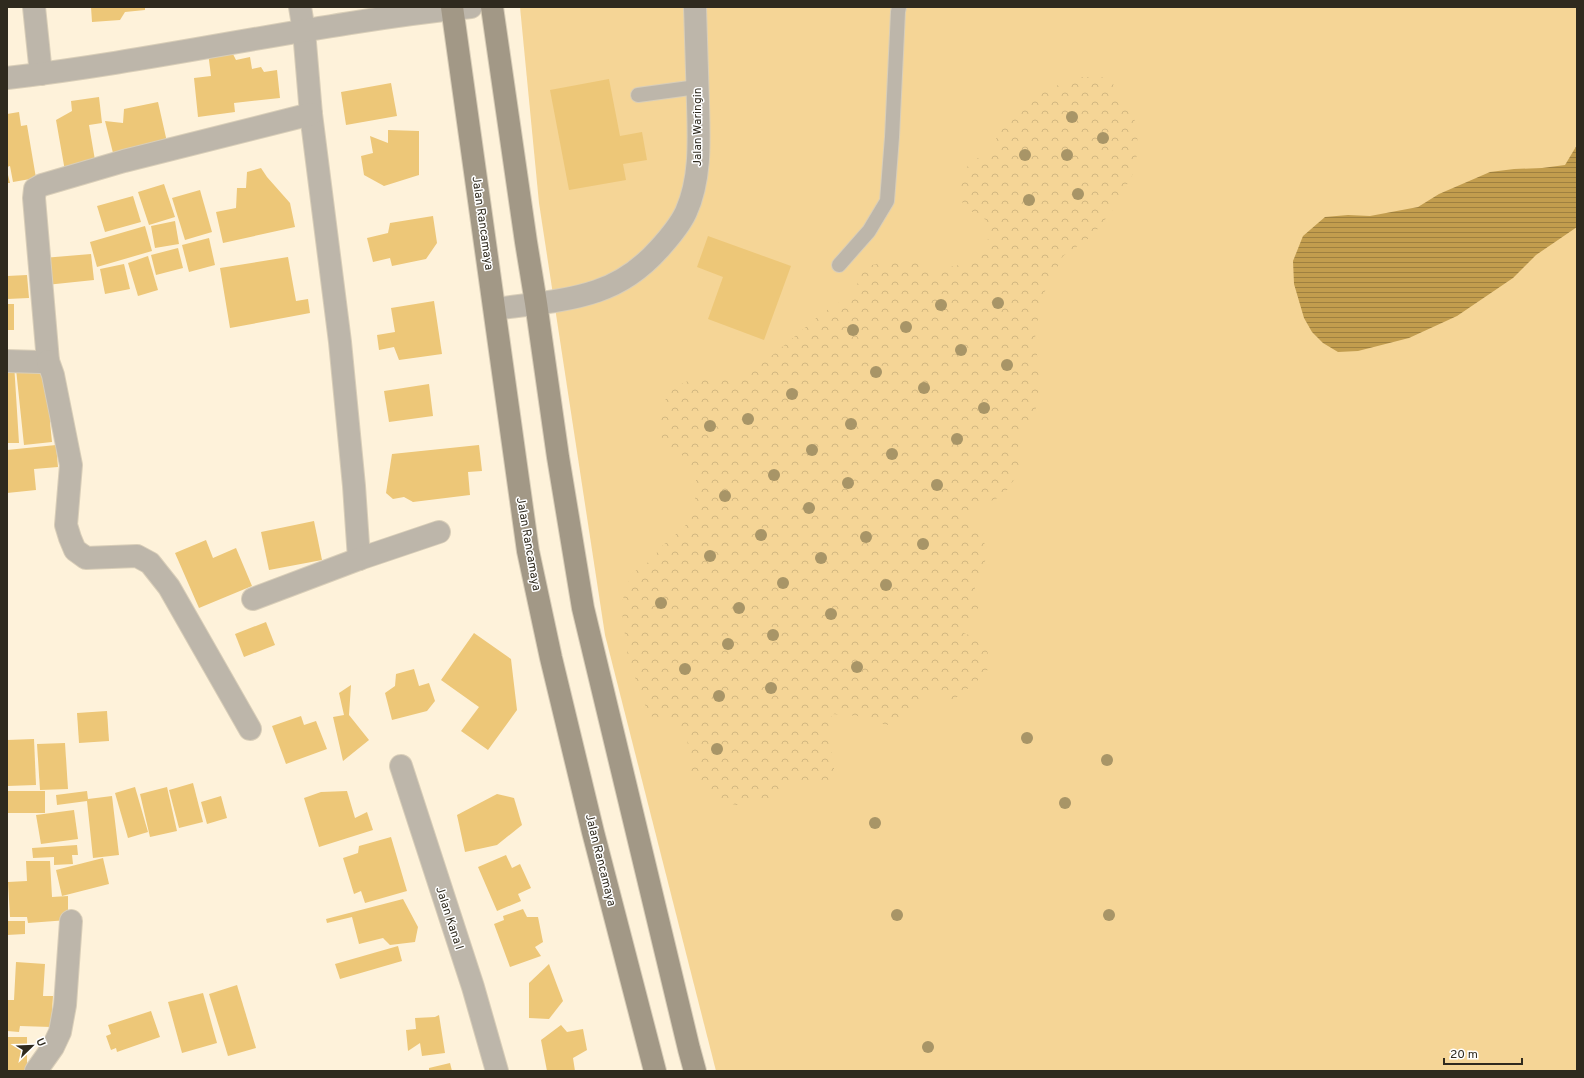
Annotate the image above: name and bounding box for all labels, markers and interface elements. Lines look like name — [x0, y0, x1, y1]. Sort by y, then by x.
street label: Jalan Waringin — [690, 87, 706, 167]
street label: Jalan Rancamaya — [468, 175, 497, 271]
street label: Jalan Rancamaya — [512, 496, 544, 592]
street label: Jalan Rancamaya — [581, 812, 619, 908]
street label: Jalan Kana I — [431, 885, 467, 952]
north arrow — [12, 1026, 52, 1066]
text: U — [32, 1036, 48, 1049]
scale bar — [1444, 1040, 1522, 1066]
text: 20 m — [1450, 1047, 1478, 1063]

